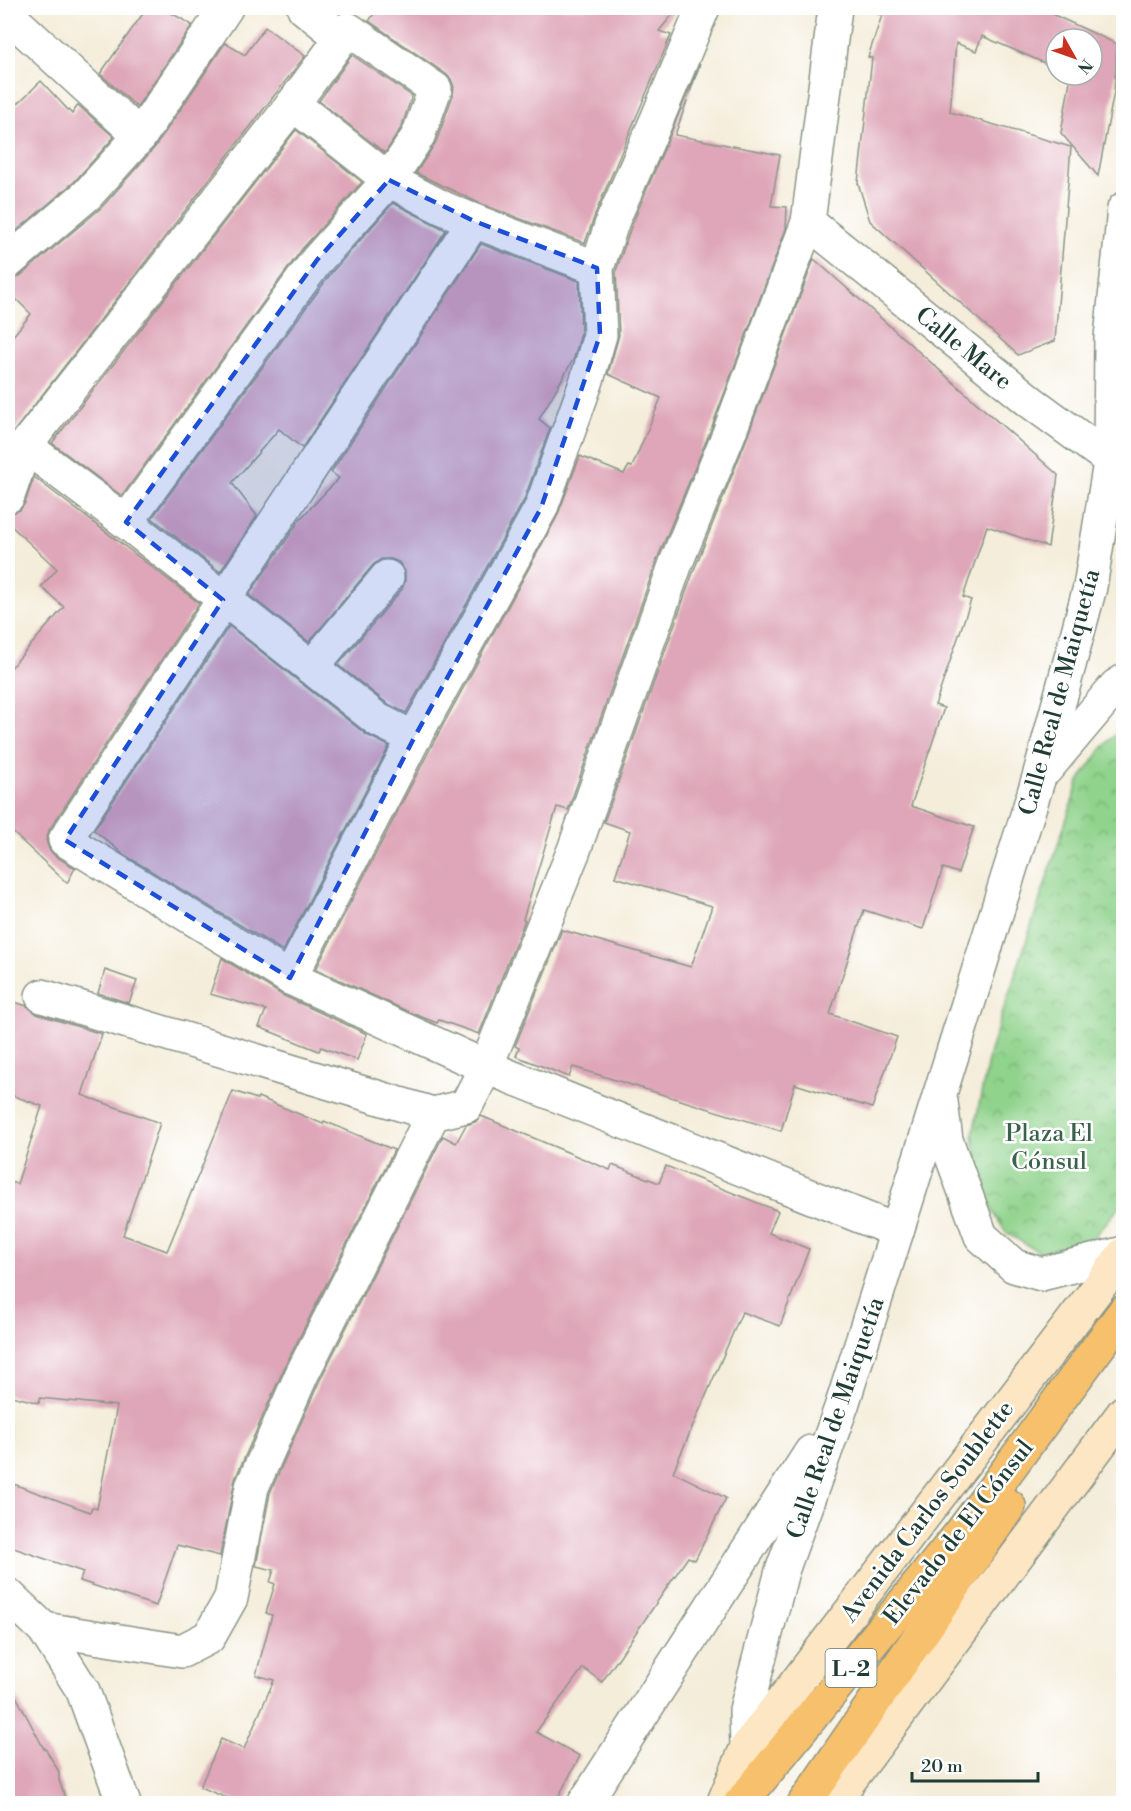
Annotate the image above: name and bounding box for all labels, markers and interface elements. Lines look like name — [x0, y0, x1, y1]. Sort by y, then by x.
north arrow — [1044, 27, 1104, 87]
text: N — [1073, 55, 1096, 78]
street label: Calle Mare — [909, 301, 1018, 397]
street label: Calle Real de Maiquetía — [1013, 565, 1108, 819]
park label: Plaza El Cónsul — [1005, 1119, 1093, 1177]
street label: Calle Real de Maiquetía — [780, 1293, 892, 1543]
street label: Avenida Carlos Soublette — [834, 1395, 1021, 1629]
street label: Elevado de El Cónsul — [877, 1434, 1040, 1631]
road number: L-2 — [826, 1649, 876, 1687]
scale bar — [912, 1745, 1038, 1783]
text: 20 m — [921, 1755, 963, 1778]

